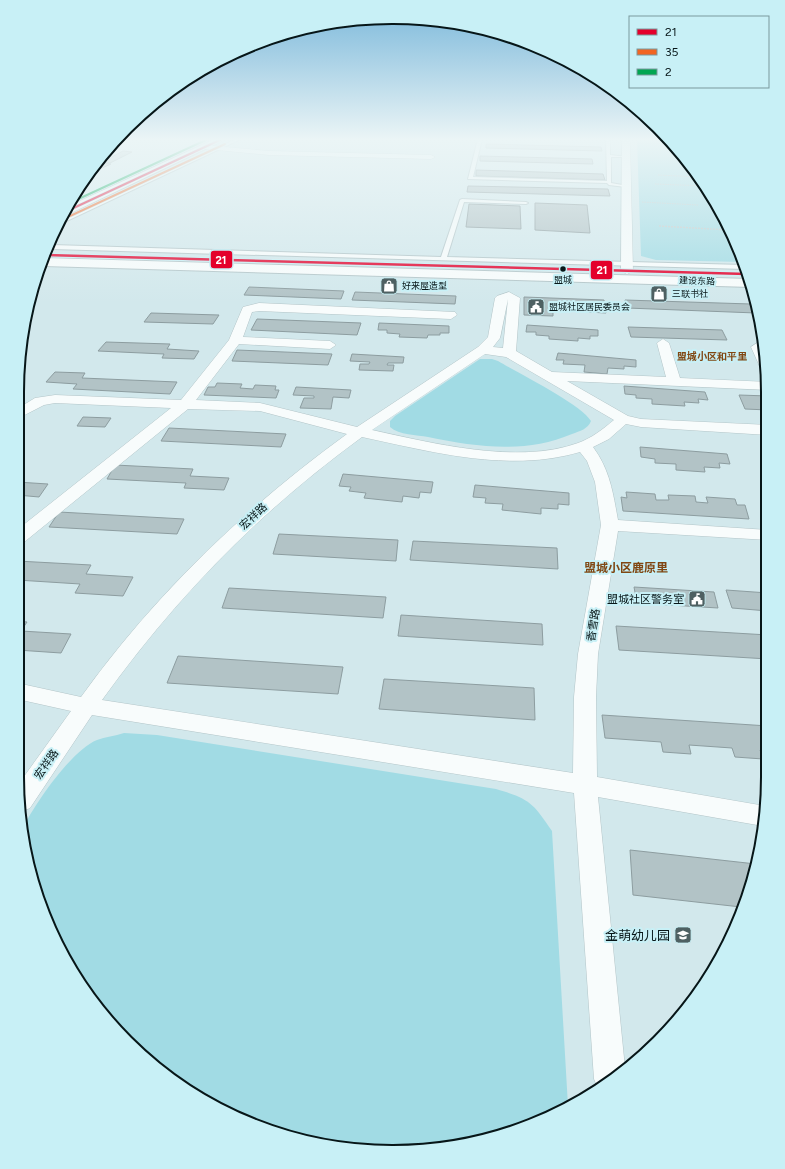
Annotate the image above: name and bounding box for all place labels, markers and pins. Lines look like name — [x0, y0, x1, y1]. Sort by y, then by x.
marker: 盟城 — [558, 264, 568, 274]
place label: 盟城 — [554, 274, 572, 285]
shop icon: 好来屋造型 — [379, 276, 399, 296]
place label: 好来屋造型 — [402, 280, 447, 291]
shop icon: 三联书社 — [649, 284, 669, 304]
place label: 三联书社 — [672, 288, 708, 299]
public building icon: 盟城社区居民委员会 — [526, 297, 546, 317]
place label: 盟城社区居民委员会 — [549, 301, 630, 312]
public building icon: 盟城社区警务室 — [687, 589, 707, 609]
place label: 盟城社区警务室 — [607, 593, 684, 606]
school or university icon: 金萌幼儿园 — [673, 925, 693, 945]
place label: 金萌幼儿园 — [605, 928, 670, 943]

